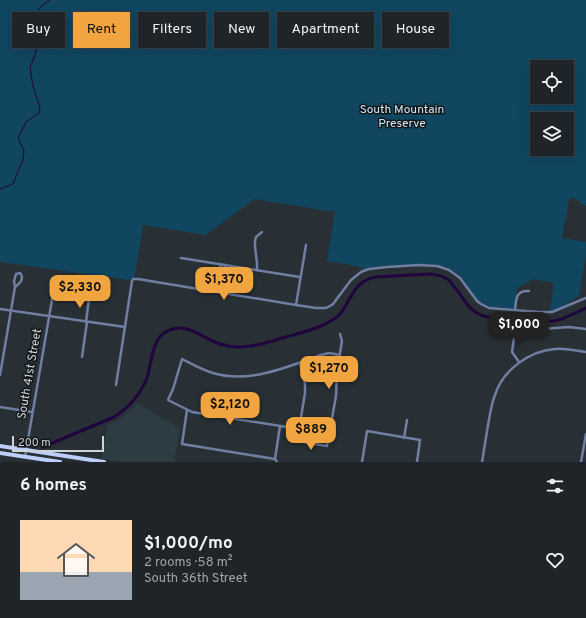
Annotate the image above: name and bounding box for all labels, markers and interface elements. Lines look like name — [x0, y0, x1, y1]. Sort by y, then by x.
chip: Buy — [12, 12, 65, 48]
chip: Rent — [73, 12, 130, 48]
chip: Filters — [138, 12, 206, 48]
chip: New — [214, 12, 269, 48]
chip: Apartment — [277, 12, 374, 48]
chip: House — [382, 12, 449, 48]
map controls — [530, 60, 574, 156]
button: locate — [530, 60, 574, 104]
park label: South Mountain Preserve — [360, 102, 444, 132]
button: layers — [530, 112, 574, 156]
pin: $1,370 — [191, 267, 257, 301]
text: $1,370 — [204, 272, 244, 288]
pin: $2,330 — [47, 275, 113, 309]
text: $2,330 — [59, 280, 101, 296]
pin: $1,000 — [486, 312, 552, 346]
text: $1,000 — [498, 317, 540, 333]
street label: South 41st Street — [14, 327, 46, 421]
pin: $1,270 — [296, 356, 362, 390]
text: $1,270 — [309, 361, 349, 377]
pin: $2,120 — [197, 392, 263, 426]
text: $2,120 — [210, 397, 250, 413]
pin: $889 — [287, 417, 335, 451]
text: $889 — [295, 422, 327, 438]
scale bar — [12, 434, 104, 453]
text: 200 m — [18, 436, 51, 450]
text: 6 homes — [20, 475, 87, 497]
icon: filters — [544, 475, 566, 497]
text: $1,000/mo — [144, 533, 233, 555]
icon: home — [52, 536, 100, 584]
icon: heart — [544, 549, 566, 571]
text: 2 rooms · 58 m² — [144, 555, 232, 571]
text: South 36th Street — [144, 571, 248, 587]

